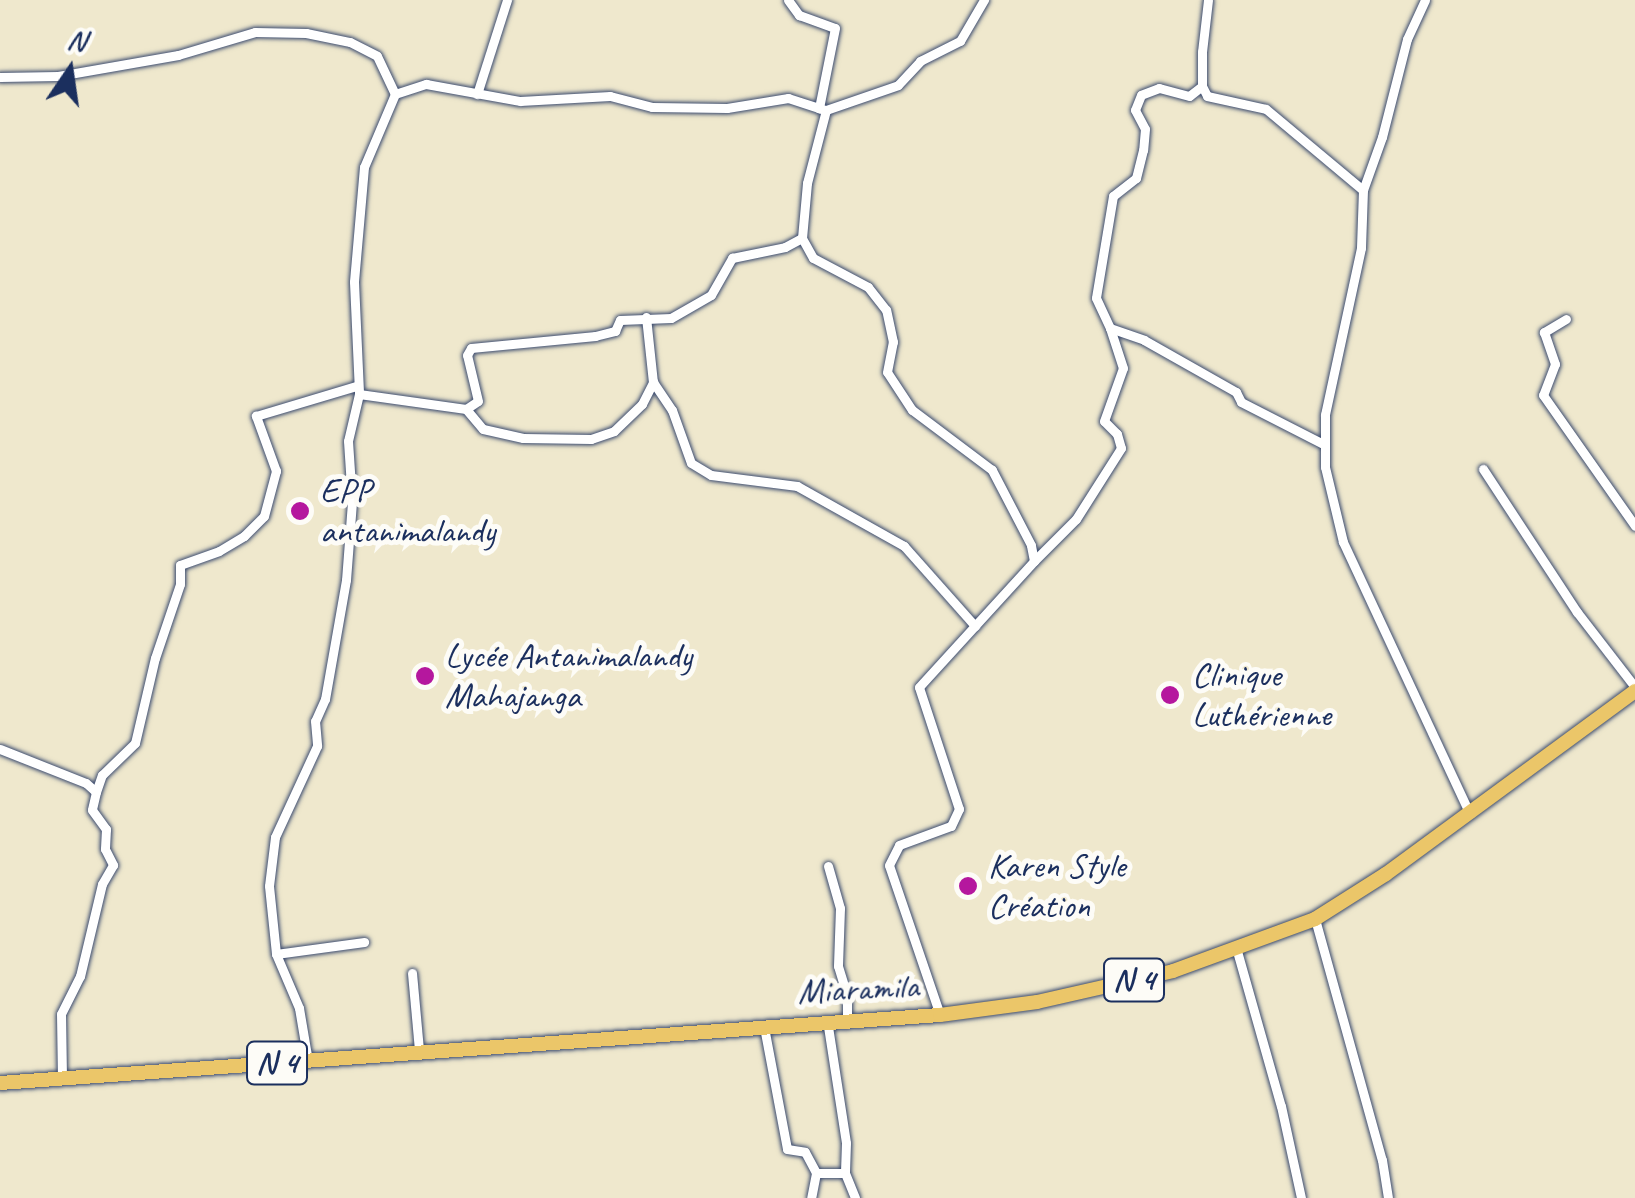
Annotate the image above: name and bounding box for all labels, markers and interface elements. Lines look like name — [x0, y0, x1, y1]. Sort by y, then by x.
north arrow — [20, 20, 120, 120]
text: N — [64, 21, 89, 59]
place label: EPP antanimalandy — [320, 470, 495, 552]
marker: EPP antanimalandy — [289, 500, 311, 522]
place label: Lycée Antanimalandy Mahajanga — [445, 635, 693, 717]
place label: Clinique Luthérienne — [1192, 654, 1331, 736]
marker: Lycée Antanimalandy Mahajanga — [414, 665, 436, 687]
marker: Clinique Luthérienne — [1157, 682, 1183, 708]
place label: Karen Style Création — [988, 845, 1126, 927]
marker: Karen Style Création — [957, 875, 979, 897]
road number: N 4 — [1102, 953, 1166, 1007]
street label: Miaramila — [796, 965, 920, 1013]
road number: N 4 — [244, 1036, 310, 1090]

